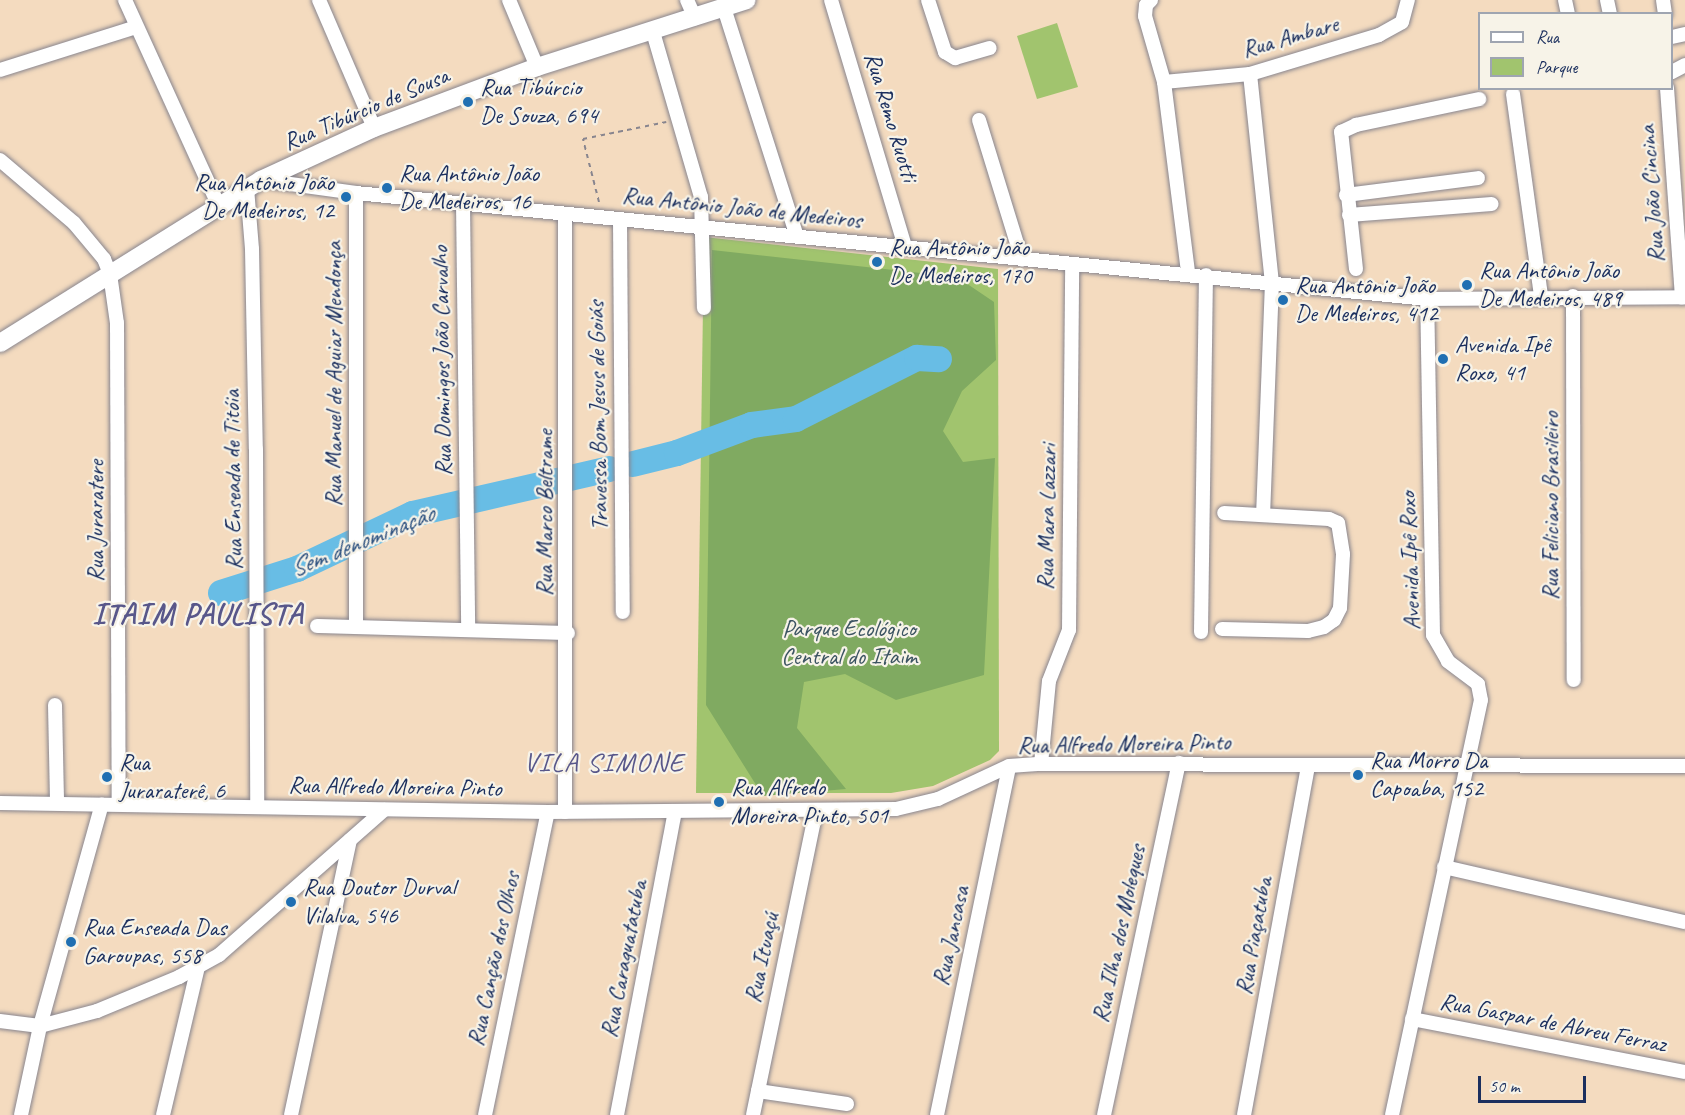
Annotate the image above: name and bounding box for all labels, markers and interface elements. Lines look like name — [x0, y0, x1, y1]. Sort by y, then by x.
street label: Rua Ambare — [1238, 9, 1342, 65]
legend — [1478, 12, 1673, 90]
text: Rua — [1536, 26, 1559, 48]
street label: Rua Remo Ruotti — [858, 48, 924, 186]
text: Parque — [1536, 56, 1577, 78]
street label: Rua Tibúrcio de Sousa — [279, 61, 453, 157]
place label: Rua Tibúrcio De Souza, 694 — [480, 74, 597, 130]
marker: Rua Tibúrcio De Souza, 694 — [461, 95, 475, 109]
street label: Rua João Cincina — [1633, 125, 1671, 263]
place label: Rua Antônio João De Medeiros, 16 — [399, 160, 539, 216]
place label: Rua Antônio João De Medeiros, 12 — [194, 169, 334, 225]
marker: Rua Antônio João De Medeiros, 16 — [380, 181, 394, 195]
street label: Rua Antônio João de Medeiros — [621, 181, 863, 235]
marker: Rua Antônio João De Medeiros, 12 — [339, 190, 353, 204]
place label: Rua Antônio João De Medeiros, 170 — [889, 234, 1032, 290]
street label: Rua Manuel de Aguiar Mendonça — [320, 241, 348, 507]
street label: Rua Domingos João Carvalho — [426, 245, 458, 477]
marker: Rua Antônio João De Medeiros, 170 — [870, 255, 884, 269]
place label: Rua Antônio João De Medeiros, 489 — [1479, 257, 1622, 313]
place label: Rua Antônio João De Medeiros, 412 — [1295, 272, 1438, 328]
marker: Rua Antônio João De Medeiros, 489 — [1460, 278, 1474, 292]
marker: Rua Antônio João De Medeiros, 412 — [1276, 293, 1290, 307]
street label: Travessa Bom Jesus de Goiás — [582, 302, 614, 530]
place label: Avenida Ipê Roxo, 41 — [1455, 331, 1550, 387]
marker: Avenida Ipê Roxo, 41 — [1436, 352, 1450, 366]
street label: Rua Enseada de Titóia — [217, 390, 249, 570]
street label: Rua Feliciano Brasileiro — [1537, 411, 1565, 601]
street label: Rua Marco Beltrame — [531, 429, 559, 597]
street label: Rua Mara Lazzari — [1031, 443, 1063, 591]
street label: Rua Juraratere — [82, 460, 110, 582]
street label: Avenida Ipê Roxo — [1393, 491, 1427, 631]
water label: Sem denominação — [285, 498, 439, 584]
district label: ITAIM PAULISTA — [92, 596, 304, 632]
park label: Parque Ecológico Central do Itaim — [780, 615, 918, 671]
street label: Rua Alfredo Moreira Pinto — [1017, 728, 1231, 760]
district label: VILA SIMONE — [525, 747, 683, 779]
place label: Rua Morro Da Capoaba, 152 — [1370, 747, 1488, 803]
place label: Rua Juraraterê, 6 — [119, 749, 225, 805]
marker: Rua Morro Da Capoaba, 152 — [1351, 768, 1365, 782]
marker: Rua Juraraterê, 6 — [100, 770, 114, 784]
street label: Rua Alfredo Moreira Pinto — [288, 771, 502, 803]
place label: Rua Alfredo Moreira Pinto, 501 — [731, 774, 889, 830]
marker: Rua Alfredo Moreira Pinto, 501 — [712, 795, 726, 809]
street label: Rua Ilha dos Moleques — [1086, 842, 1152, 1026]
street label: Rua Canção dos Olhos — [461, 869, 527, 1049]
place label: Rua Doutor Durval Vilalva, 546 — [303, 874, 455, 930]
street label: Rua Piaçatuba — [1230, 875, 1278, 997]
street label: Rua Caraguatatuba — [595, 878, 653, 1040]
street label: Rua Jancasa — [926, 884, 976, 988]
marker: Rua Doutor Durval Vilalva, 546 — [284, 895, 298, 909]
street label: Rua Ituaçú — [739, 911, 785, 1005]
place label: Rua Enseada Das Garoupas, 558 — [83, 914, 226, 970]
marker: Rua Enseada Das Garoupas, 558 — [64, 935, 78, 949]
street label: Rua Gaspar de Abreu Ferraz — [1438, 987, 1668, 1059]
scale bar — [1481, 1064, 1589, 1102]
text: 50 m — [1489, 1075, 1520, 1097]

